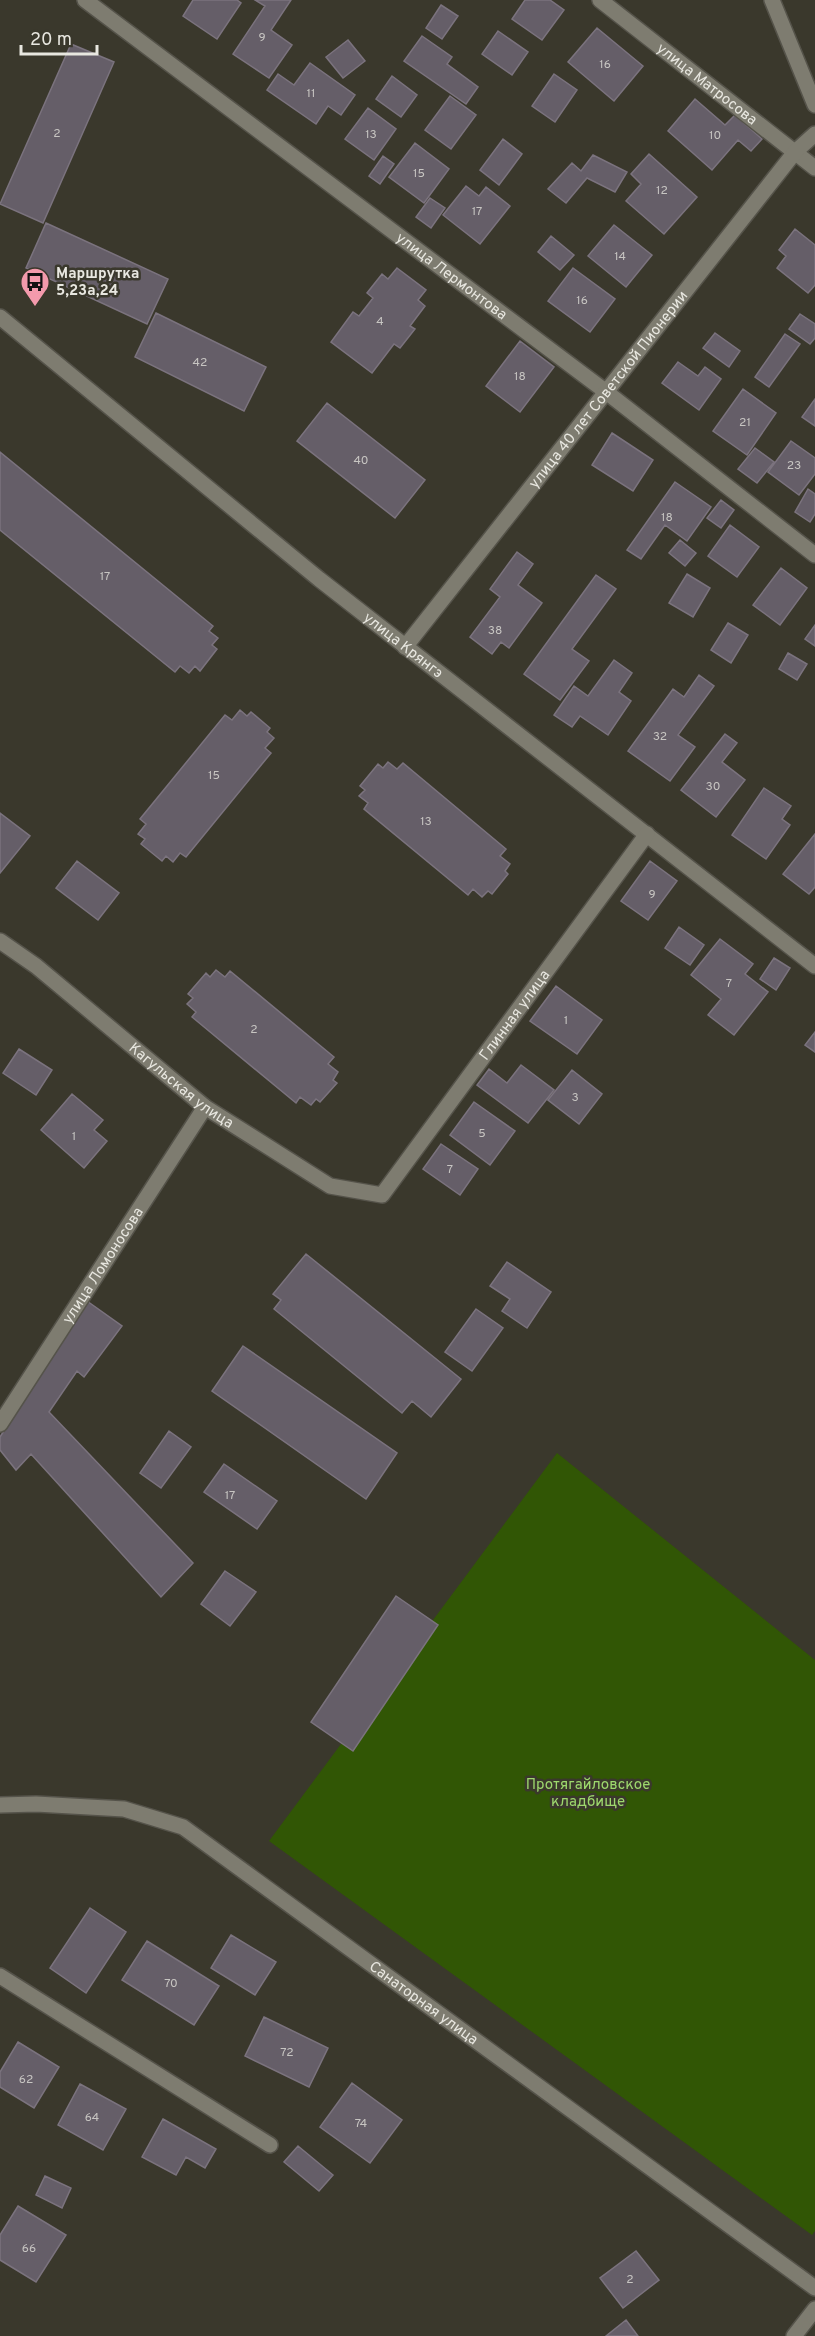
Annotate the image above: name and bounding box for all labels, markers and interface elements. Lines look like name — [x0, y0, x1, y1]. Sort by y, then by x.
scale bar — [21, 18, 98, 56]
text: 20 m — [30, 29, 72, 52]
house number: 9 — [258, 30, 266, 46]
street label: улица Матросова — [652, 40, 760, 130]
house number: 16 — [599, 57, 611, 73]
house number: 11 — [307, 86, 315, 102]
house number: 2 — [53, 126, 61, 142]
house number: 13 — [365, 127, 377, 143]
house number: 10 — [709, 128, 721, 144]
house number: 15 — [413, 166, 425, 182]
house number: 12 — [656, 183, 668, 199]
house number: 17 — [472, 204, 482, 220]
street label: улица Лермонтова — [392, 229, 510, 325]
house number: 14 — [614, 249, 626, 265]
place label: Маршрутка 5,23а,24 — [56, 265, 139, 301]
bus stop icon: Маршрутка 5,23а,24 — [19, 266, 51, 308]
street label: улица 40 лет Советской Пионерии — [525, 288, 693, 493]
house number: 16 — [576, 293, 588, 309]
house number: 4 — [376, 314, 384, 330]
house number: 42 — [193, 355, 207, 371]
house number: 18 — [514, 369, 526, 385]
house number: 21 — [739, 415, 751, 431]
house number: 40 — [353, 453, 369, 469]
house number: 23 — [787, 458, 801, 474]
house number: 18 — [661, 510, 673, 526]
house number: 17 — [100, 569, 110, 585]
street label: улица Крянгэ — [359, 609, 446, 683]
house number: 38 — [488, 623, 502, 639]
house number: 32 — [653, 729, 667, 745]
house number: 15 — [208, 768, 220, 784]
house number: 30 — [706, 779, 720, 795]
house number: 13 — [420, 814, 432, 830]
house number: 9 — [648, 887, 656, 903]
street label: Глинная улица — [476, 967, 555, 1065]
house number: 7 — [726, 976, 732, 992]
house number: 1 — [564, 1013, 568, 1029]
house number: 2 — [250, 1022, 258, 1038]
street label: Кагульская улица — [124, 1039, 237, 1134]
house number: 3 — [571, 1090, 579, 1106]
house number: 5 — [478, 1126, 486, 1142]
house number: 1 — [72, 1129, 76, 1145]
house number: 7 — [447, 1162, 453, 1178]
street label: улица Ломоносова — [59, 1204, 149, 1328]
house number: 17 — [225, 1488, 235, 1504]
park label: Протягайловское кладбище — [526, 1776, 650, 1812]
street label: Санаторная улица — [365, 1958, 481, 2050]
house number: 70 — [164, 1976, 178, 1992]
house number: 72 — [280, 2045, 294, 2061]
house number: 62 — [19, 2072, 33, 2088]
house number: 64 — [85, 2110, 99, 2126]
house number: 74 — [355, 2116, 367, 2132]
house number: 66 — [22, 2241, 36, 2257]
house number: 2 — [626, 2272, 634, 2288]

